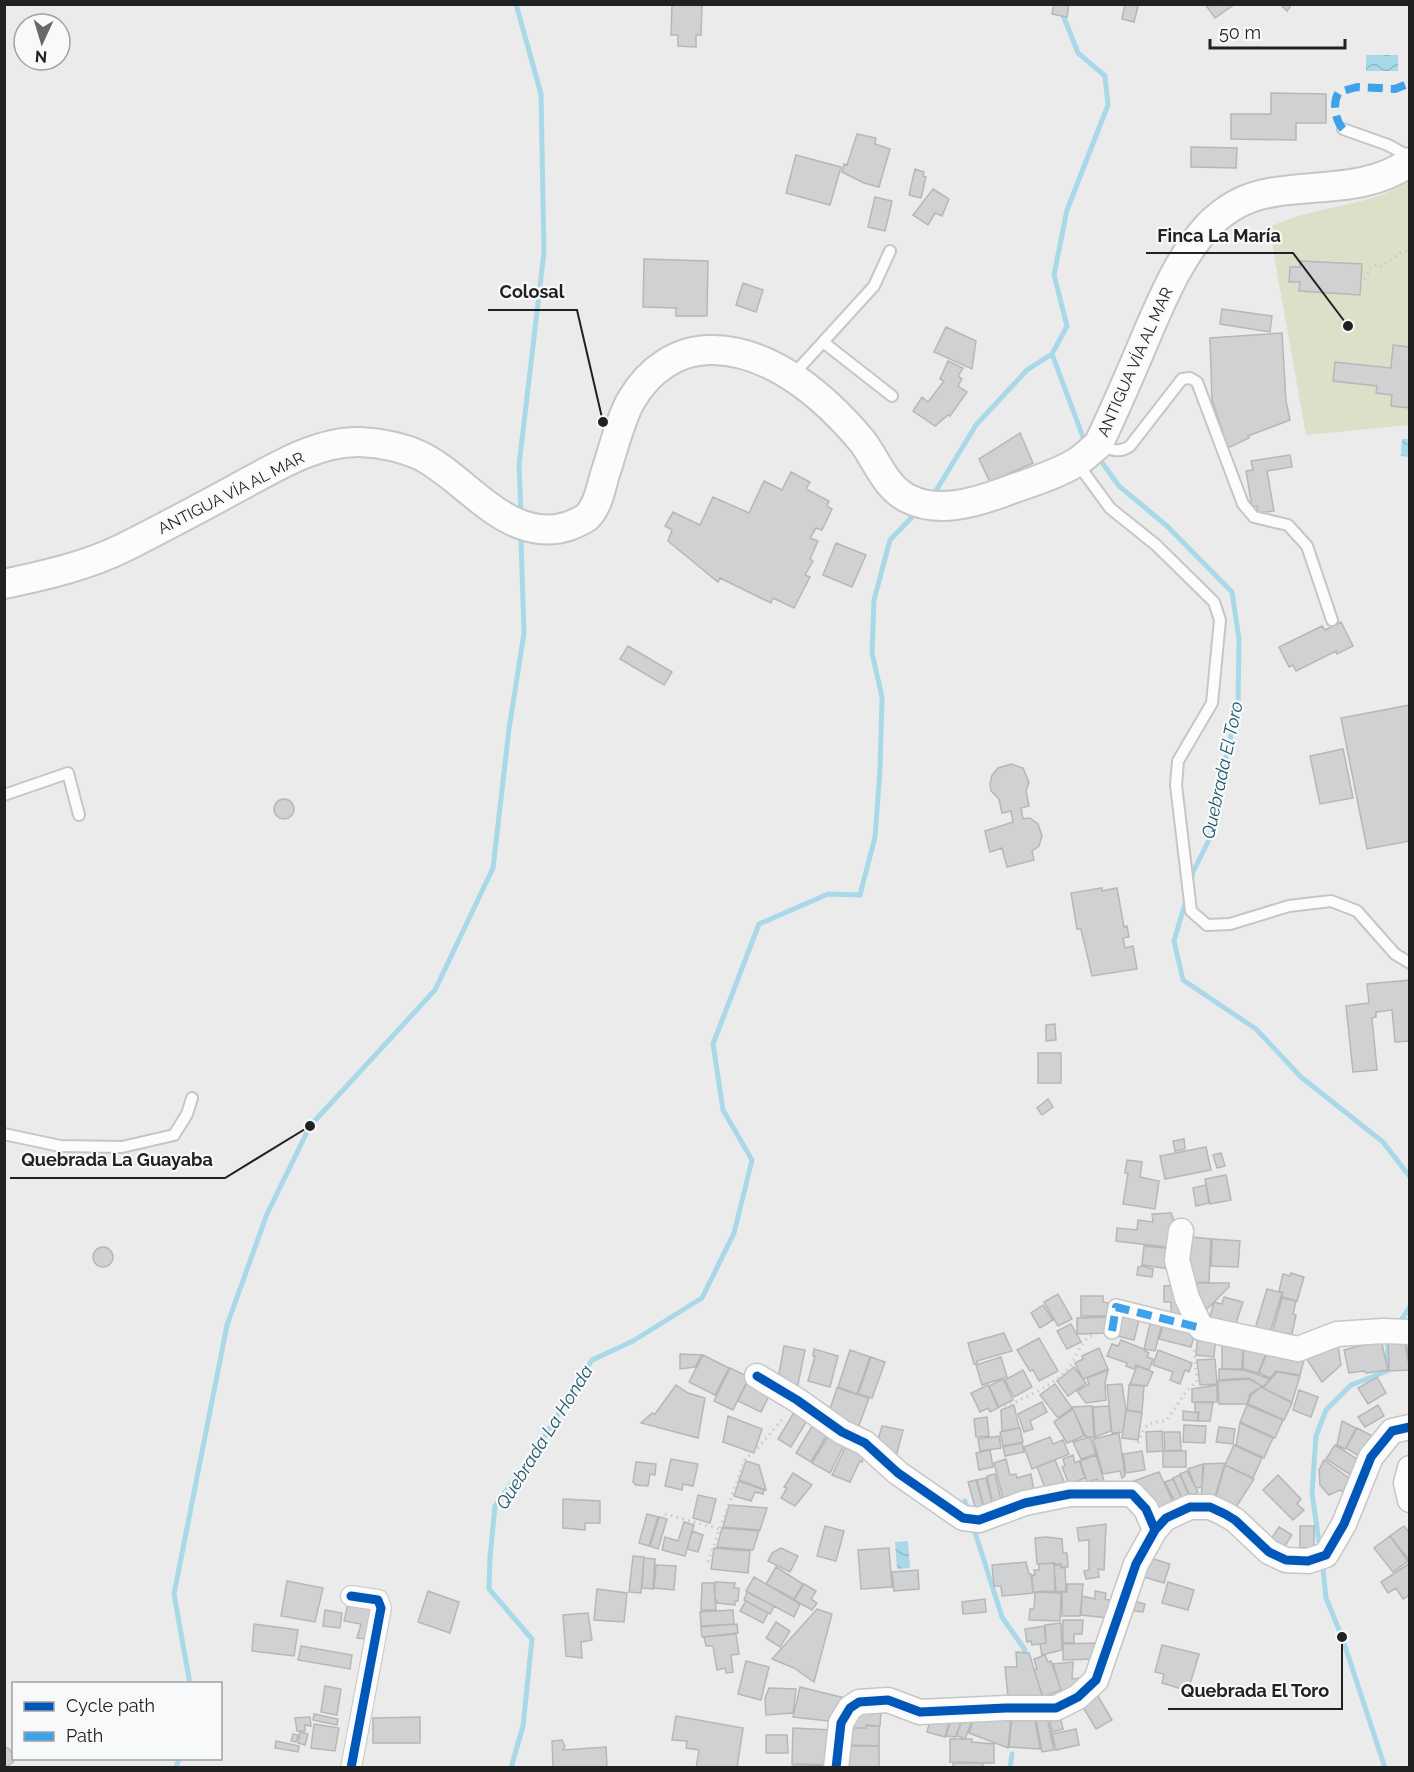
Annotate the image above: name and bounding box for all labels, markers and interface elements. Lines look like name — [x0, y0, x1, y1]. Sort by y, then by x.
north arrow — [12, 12, 72, 72]
scale bar — [1210, 12, 1345, 50]
text: 50 m — [1219, 22, 1261, 43]
text: N — [34, 47, 48, 66]
callout: Finca La María — [1146, 217, 1293, 253]
text: Finca La María — [1157, 225, 1281, 246]
callout: Colosal — [488, 274, 577, 310]
text: Colosal — [500, 281, 565, 302]
street label: ANTIGUA VÍA AL MAR — [1093, 284, 1177, 440]
street label: ANTIGUA VÍA AL MAR — [154, 447, 307, 538]
water label: Quebrada El Toro — [1197, 699, 1247, 841]
callout: Quebrada La Guayaba — [10, 1142, 225, 1178]
text: Quebrada La Guayaba — [21, 1149, 213, 1170]
water label: Quebrada La Honda — [491, 1361, 597, 1513]
callout: Quebrada El Toro — [1168, 1673, 1342, 1709]
text: Quebrada El Toro — [1181, 1680, 1329, 1701]
legend — [12, 1682, 222, 1760]
text: Cycle path — [66, 1695, 155, 1716]
text: Path — [66, 1725, 103, 1746]

